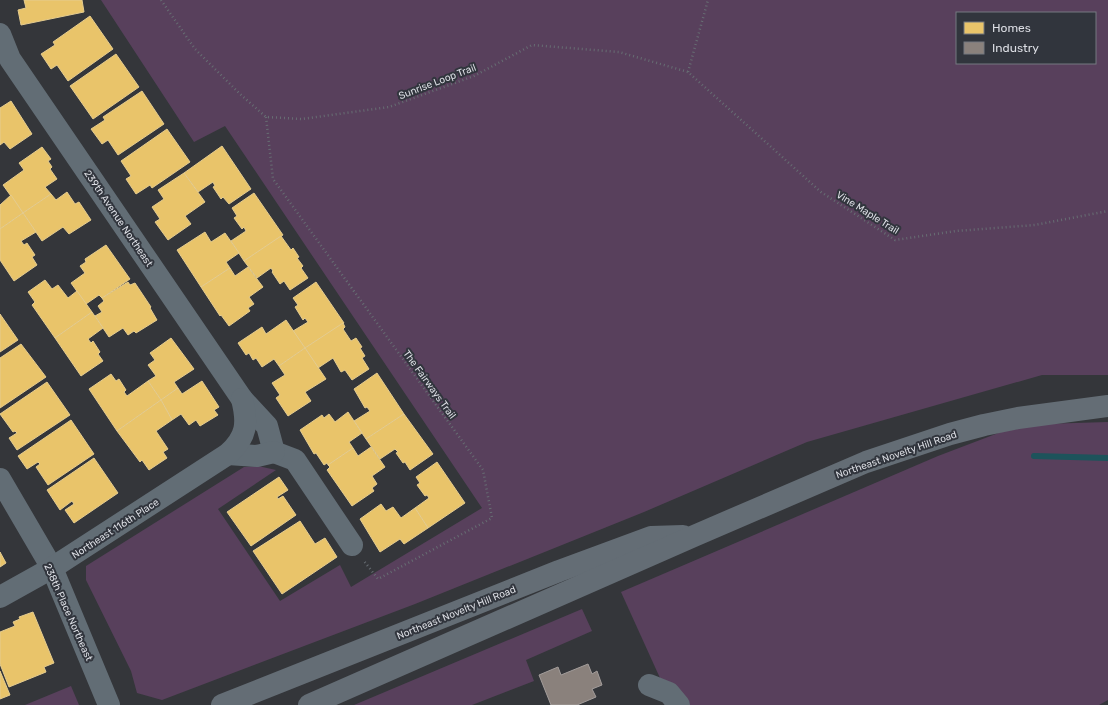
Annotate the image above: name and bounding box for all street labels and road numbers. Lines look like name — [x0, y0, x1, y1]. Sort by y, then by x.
street label: Sunrise Loop Trail — [397, 62, 478, 102]
street label: 239th Avenue Northeast — [81, 168, 155, 269]
street label: Vine Maple Trail — [834, 189, 901, 237]
street label: The Fairways Trail — [400, 348, 458, 421]
street label: Northeast Novelty Hill Road — [834, 429, 958, 481]
street label: Northeast 116th Place — [70, 496, 162, 562]
street label: 238th Place Northeast — [41, 562, 95, 663]
street label: Northeast Novelty Hill Road — [395, 584, 518, 642]

